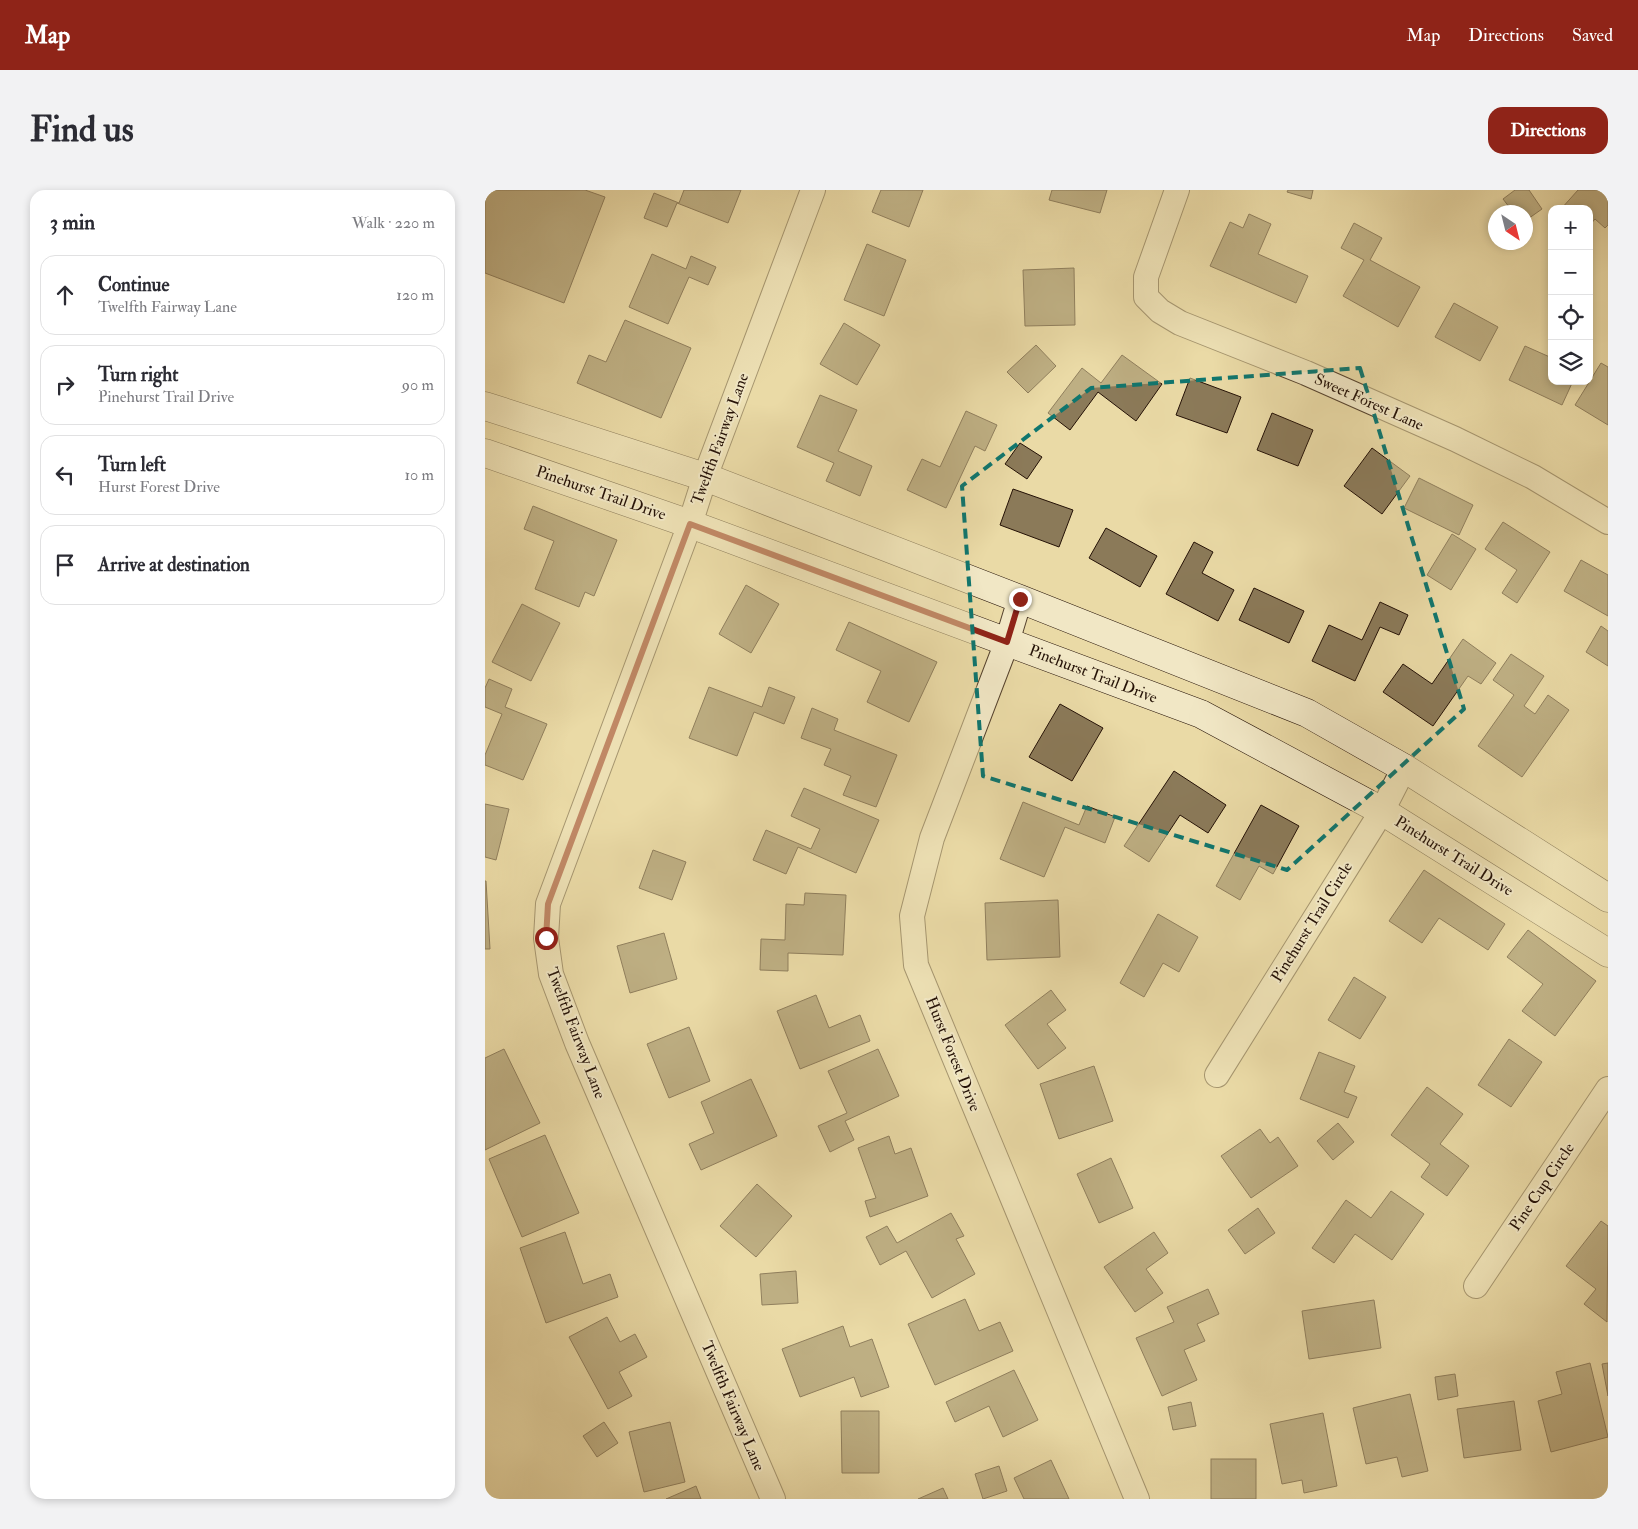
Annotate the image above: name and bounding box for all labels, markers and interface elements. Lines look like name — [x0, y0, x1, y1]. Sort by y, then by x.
text: Map — [25, 20, 70, 51]
text: Map — [1407, 24, 1440, 47]
text: Directions — [1468, 24, 1544, 47]
text: Saved — [1572, 24, 1613, 47]
button: Directions — [1488, 107, 1608, 154]
text: Find us — [30, 108, 134, 152]
north arrow — [1488, 205, 1533, 250]
map controls — [1548, 205, 1593, 385]
button: + — [1548, 205, 1593, 250]
text: 3 min — [50, 209, 95, 236]
text: Walk · 220 m — [352, 213, 435, 233]
button: − — [1548, 250, 1593, 295]
text: Continue — [98, 273, 169, 297]
icon: ahead — [51, 281, 79, 309]
text: 120 m — [396, 285, 434, 305]
button: locate — [1548, 295, 1593, 340]
text: Twelfth Fairway Lane — [98, 297, 237, 317]
button: layers — [1548, 340, 1593, 385]
text: Turn right — [98, 363, 178, 387]
street label: Sweet Forest Lane — [1311, 369, 1427, 435]
street label: Twelfth Fairway Lane — [687, 370, 753, 508]
icon: right — [51, 371, 79, 399]
text: 90 m — [402, 375, 434, 395]
text: Pinehurst Trail Drive — [98, 387, 234, 407]
text: Turn left — [98, 453, 166, 477]
icon: left — [51, 461, 79, 489]
street label: Pinehurst Trail Drive — [533, 461, 669, 525]
text: 10 m — [404, 465, 434, 485]
text: Hurst Forest Drive — [98, 477, 220, 497]
icon: arrive — [51, 551, 79, 579]
text: Arrive at destination — [98, 553, 250, 577]
route end — [1009, 588, 1032, 611]
street label: Pinehurst Trail Drive — [1026, 640, 1160, 708]
street label: Pinehurst Trail Drive — [1391, 811, 1517, 901]
street label: Pinehurst Trail Circle — [1267, 858, 1357, 986]
route start — [535, 927, 558, 950]
street label: Twelfth Fairway Lane — [542, 965, 610, 1102]
street label: Hurst Forest Drive — [921, 994, 985, 1115]
street label: Pine Cup Circle — [1505, 1139, 1580, 1235]
street label: Twelfth Fairway Lane — [697, 1338, 769, 1474]

